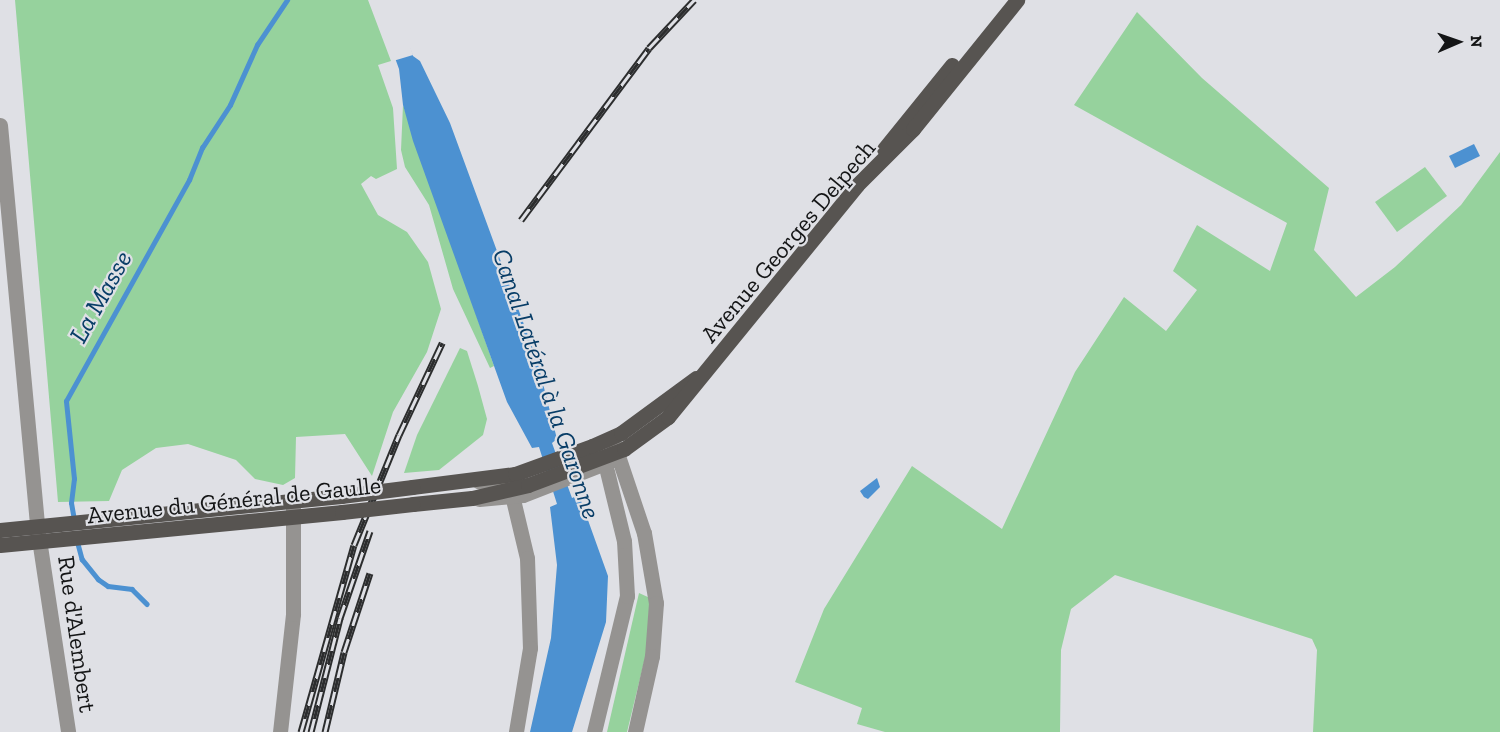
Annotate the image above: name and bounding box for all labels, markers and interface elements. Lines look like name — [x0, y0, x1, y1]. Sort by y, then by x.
north arrow — [1428, 12, 1488, 72]
text: N — [1467, 35, 1486, 48]
street label: Avenue Georges Delpech — [695, 134, 881, 348]
water label: La Masse — [63, 245, 139, 349]
water label: Canal Latéral à la Garonne — [485, 245, 607, 523]
street label: Avenue du Général de Gaulle — [86, 470, 382, 530]
street label: Rue d'Alembert — [52, 554, 102, 714]

